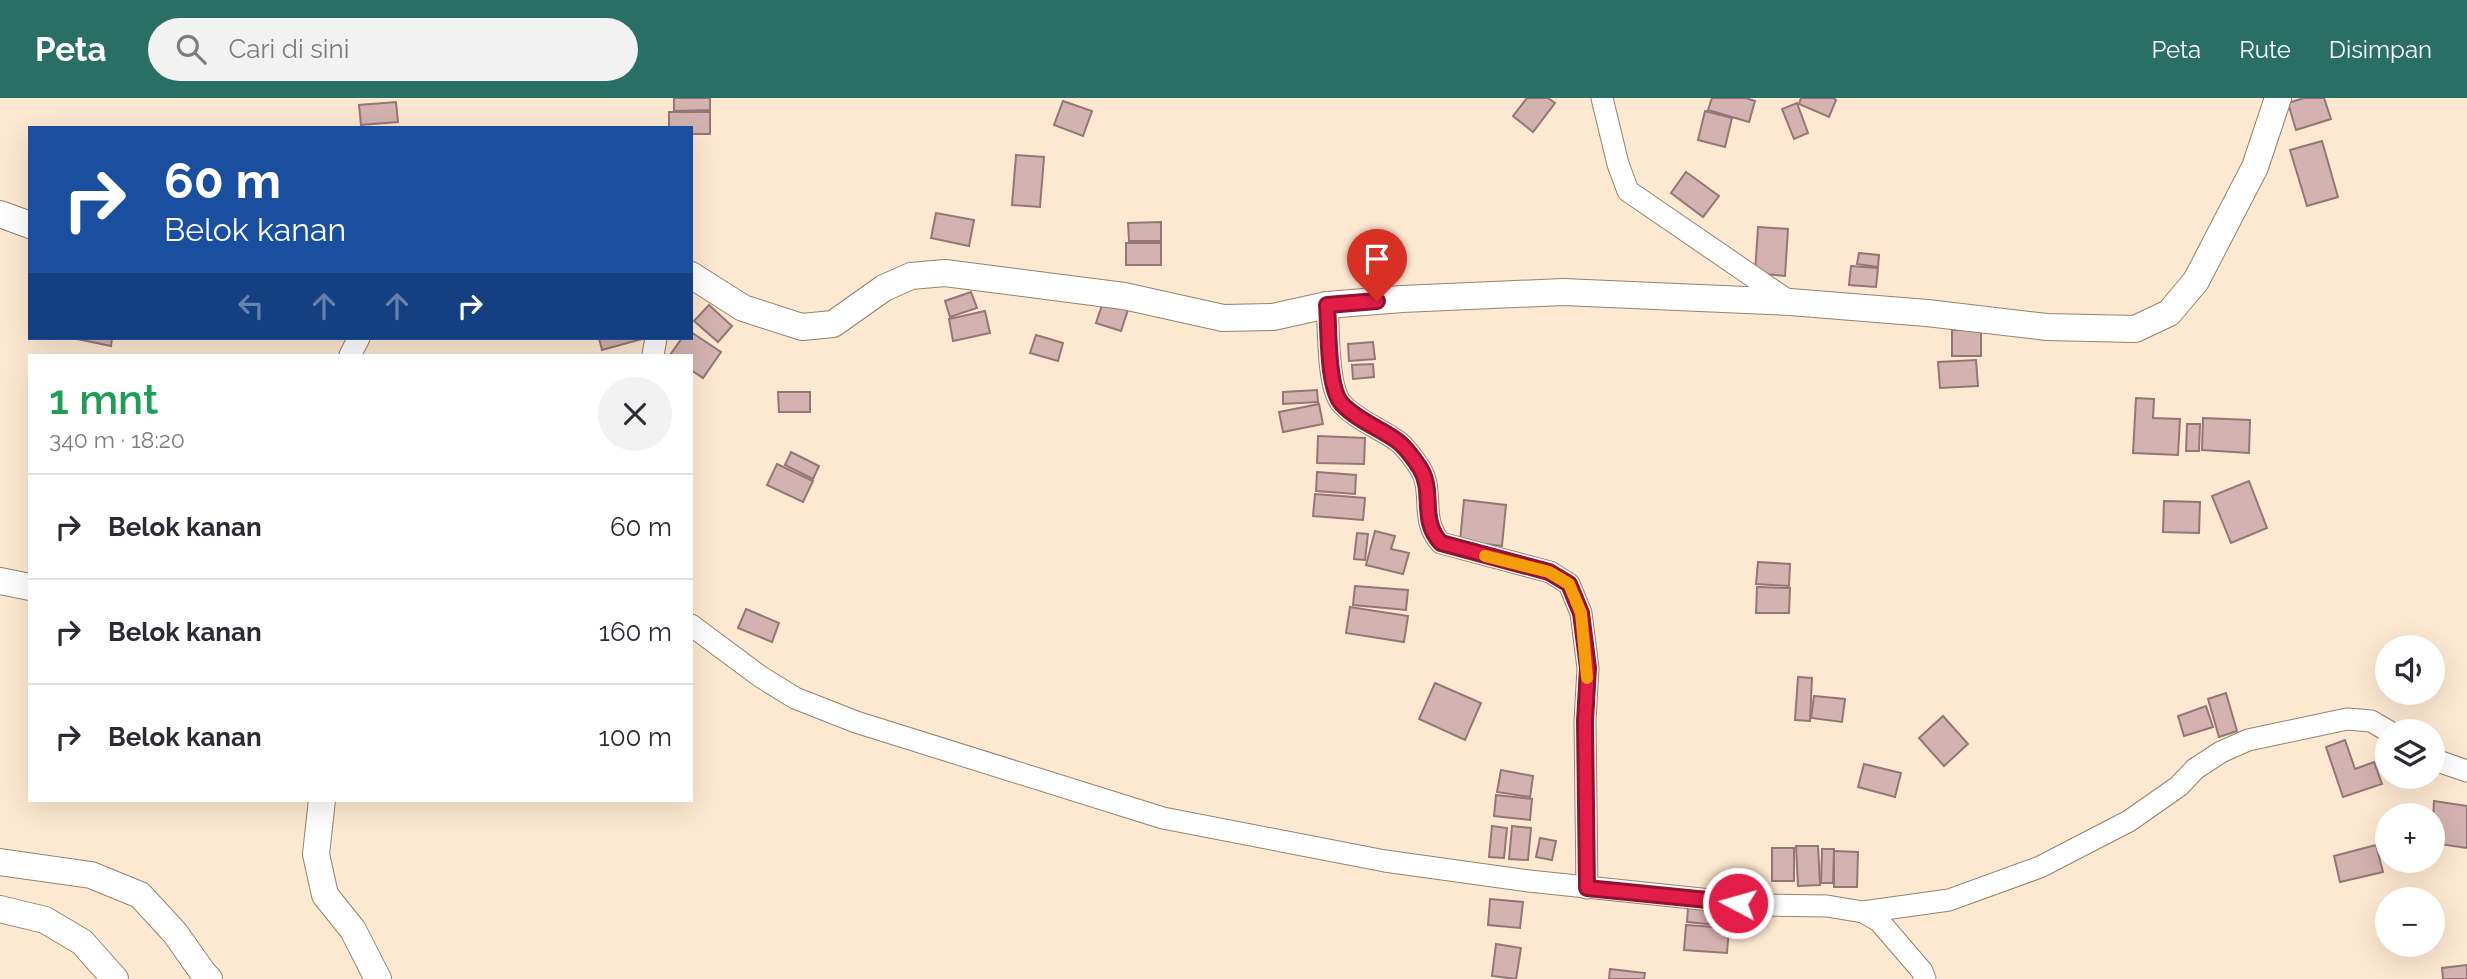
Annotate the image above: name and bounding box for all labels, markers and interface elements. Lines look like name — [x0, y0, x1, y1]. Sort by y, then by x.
search box — [148, 18, 638, 81]
text: Peta — [35, 30, 106, 69]
icon: search — [172, 30, 210, 68]
text: Cari di sini — [228, 34, 349, 64]
text: Peta — [2151, 35, 2201, 64]
text: Rute — [2239, 35, 2291, 64]
text: Disimpan — [2329, 35, 2432, 64]
text: 60 m — [164, 152, 281, 209]
icon: right — [49, 154, 140, 245]
text: Belok kanan — [164, 211, 346, 248]
pin — [1347, 229, 1407, 301]
icon: arrive — [1358, 240, 1396, 278]
icon: left — [232, 287, 270, 325]
icon: ahead — [305, 287, 343, 325]
icon: ahead — [378, 287, 416, 325]
icon: right — [451, 287, 489, 325]
text: 1 mnt — [49, 375, 158, 424]
button: close — [598, 377, 672, 451]
text: 340 m · 18:20 — [49, 426, 185, 453]
icon: right — [49, 508, 87, 546]
text: Belok kanan — [108, 512, 262, 542]
text: 60 m — [610, 512, 672, 542]
icon: right — [49, 613, 87, 651]
text: Belok kanan — [108, 617, 262, 647]
text: 160 m — [599, 617, 672, 647]
map controls — [2375, 635, 2445, 957]
button: sound — [2375, 635, 2445, 705]
icon: right — [49, 718, 87, 756]
button: layers — [2375, 719, 2445, 789]
text: Belok kanan — [108, 722, 262, 752]
text: 100 m — [599, 722, 672, 752]
button: + — [2375, 803, 2445, 873]
position arrow — [1701, 866, 1775, 940]
button: − — [2375, 887, 2445, 957]

